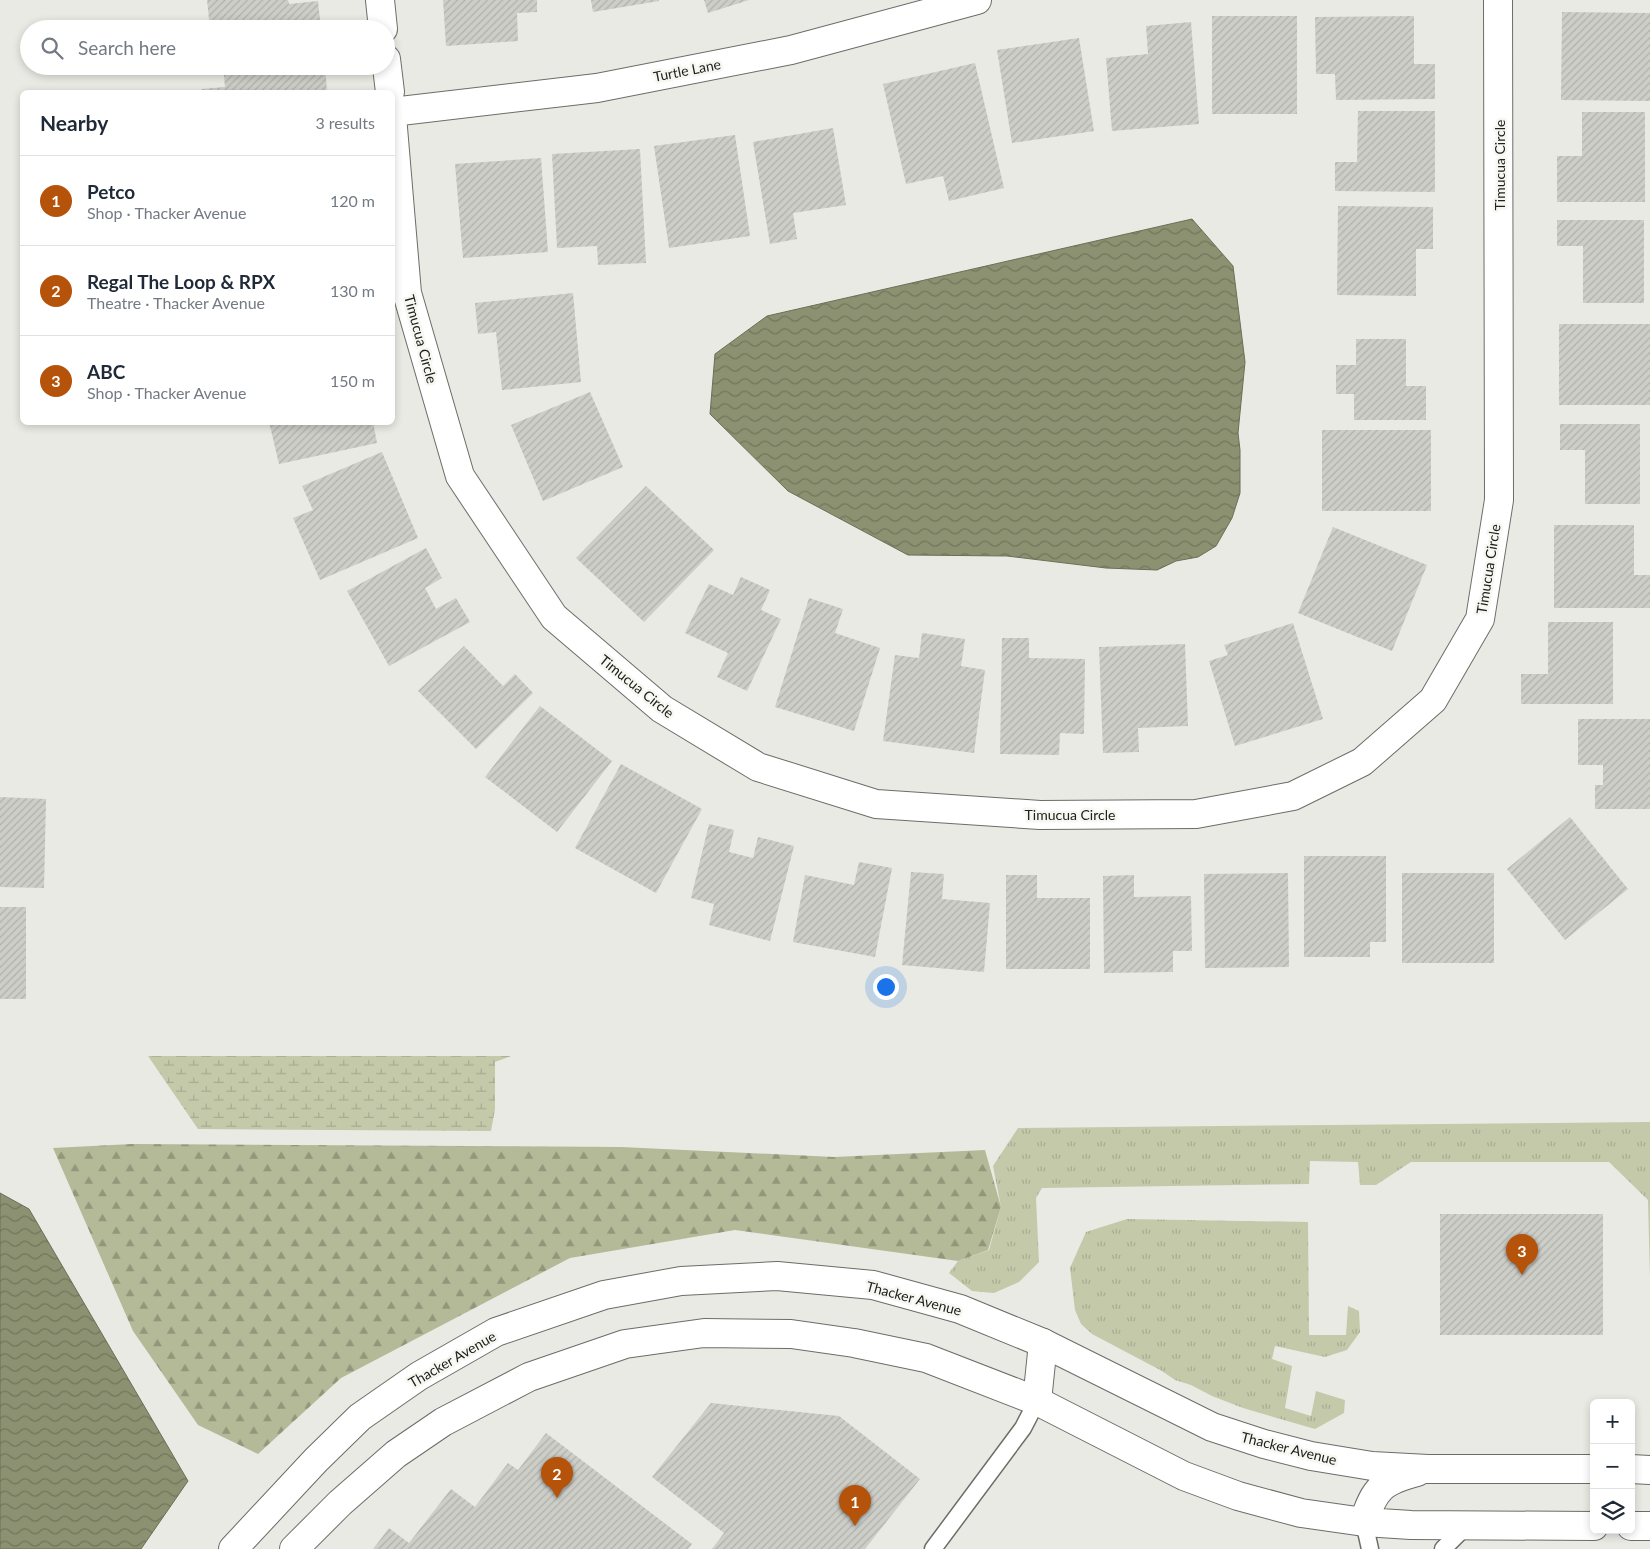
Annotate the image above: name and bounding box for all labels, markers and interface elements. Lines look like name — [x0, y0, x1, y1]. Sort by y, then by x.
search box — [20, 20, 395, 75]
icon: search — [38, 34, 66, 62]
text: Search here — [78, 36, 176, 59]
street label: Turtle Lane — [652, 55, 722, 85]
text: Nearby — [40, 110, 108, 135]
text: 3 results — [315, 113, 375, 132]
street label: Timucua Circle — [1491, 120, 1508, 210]
text: Petco — [87, 180, 135, 203]
text: 1 — [51, 191, 61, 210]
text: 120 m — [330, 191, 375, 210]
text: Shop · Thacker Avenue — [87, 203, 246, 222]
text: Regal The Loop & RPX — [87, 270, 275, 293]
text: 2 — [51, 281, 61, 300]
text: 130 m — [330, 281, 375, 300]
text: Theatre · Thacker Avenue — [87, 293, 265, 312]
street label: Timucua Circle — [401, 293, 441, 385]
text: ABC — [87, 360, 125, 383]
text: 3 — [51, 371, 61, 390]
text: 150 m — [330, 371, 375, 390]
text: Shop · Thacker Avenue — [87, 383, 246, 402]
street label: Timucua Circle — [1472, 523, 1504, 615]
street label: Timucua Circle — [596, 651, 678, 721]
street label: Timucua Circle — [1025, 806, 1115, 823]
your location — [873, 974, 899, 1000]
pin: 3 — [1506, 1234, 1538, 1275]
street label: Thacker Avenue — [864, 1277, 964, 1319]
street label: Thacker Avenue — [405, 1327, 499, 1391]
map controls — [1590, 1399, 1635, 1534]
button: + — [1590, 1399, 1635, 1444]
street label: Thacker Avenue — [1239, 1428, 1339, 1468]
button: − — [1590, 1444, 1635, 1489]
pin: 2 — [541, 1457, 573, 1498]
pin: 1 — [839, 1485, 871, 1526]
button: layers — [1590, 1489, 1635, 1534]

